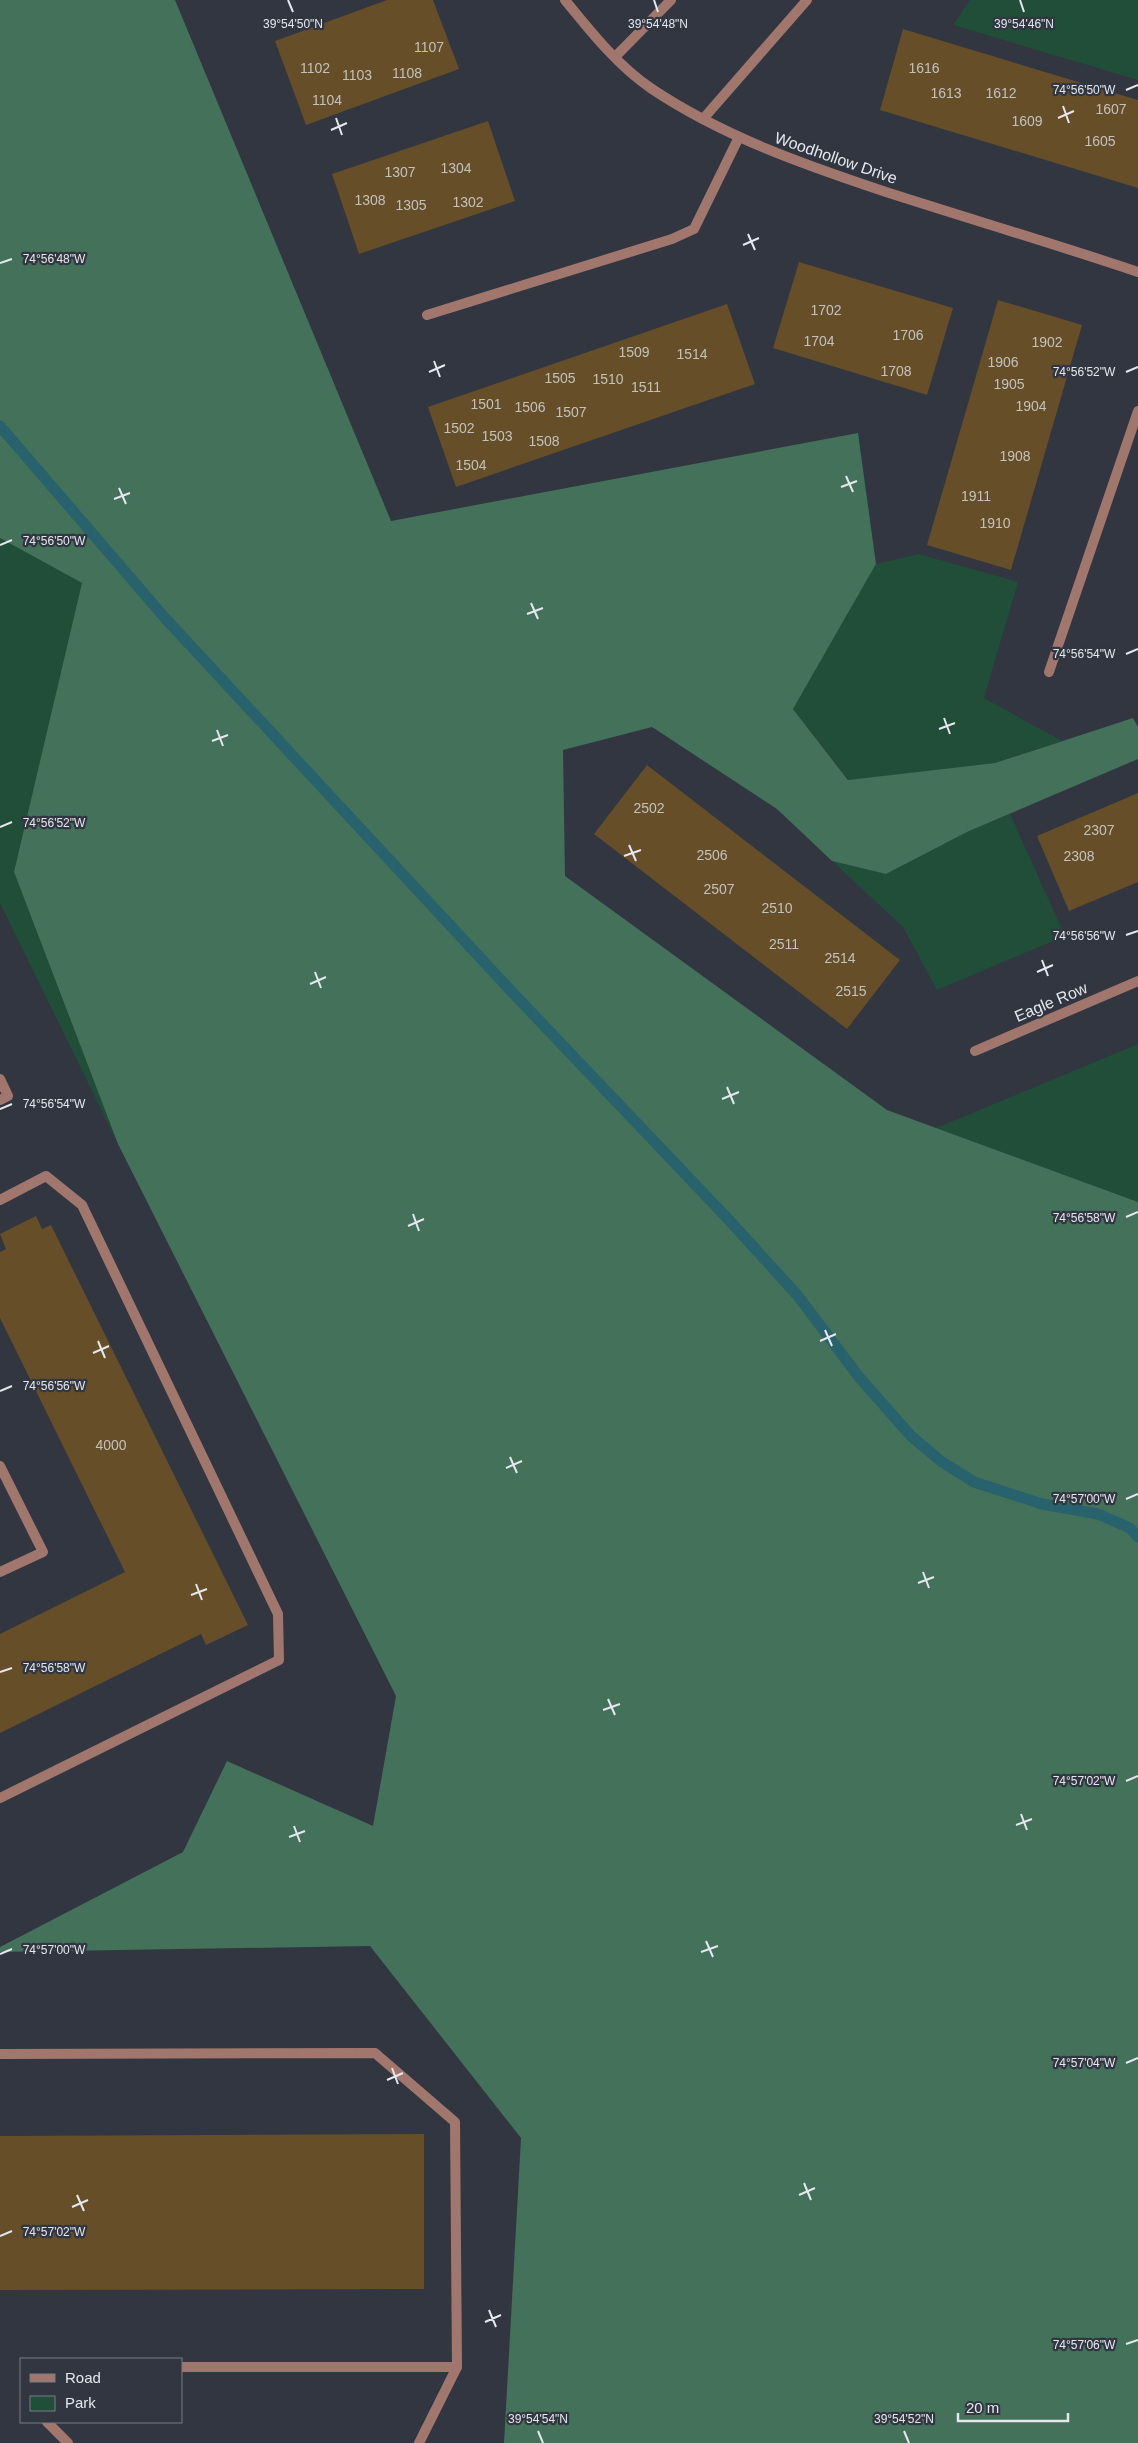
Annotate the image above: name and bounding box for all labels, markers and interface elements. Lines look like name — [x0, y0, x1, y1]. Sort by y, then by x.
text: 39°54'50"N — [263, 17, 323, 31]
text: 39°54'48"N — [628, 17, 688, 31]
text: 39°54'46"N — [994, 17, 1054, 31]
house number: 1107 — [414, 39, 444, 55]
house number: 1102 — [300, 60, 330, 76]
house number: 1616 — [908, 60, 940, 76]
house number: 1108 — [392, 65, 422, 81]
house number: 1103 — [342, 67, 372, 83]
text: 74°56'50"W — [1053, 83, 1116, 97]
house number: 1613 — [930, 85, 962, 101]
house number: 1612 — [985, 85, 1017, 101]
house number: 1104 — [312, 92, 342, 108]
house number: 1607 — [1095, 101, 1127, 117]
house number: 1609 — [1011, 113, 1043, 129]
street label: Woodhollow Drive — [772, 129, 900, 187]
house number: 1605 — [1084, 133, 1116, 149]
house number: 1304 — [440, 160, 472, 176]
house number: 1307 — [384, 164, 416, 180]
house number: 1308 — [354, 192, 386, 208]
house number: 1302 — [452, 194, 484, 210]
house number: 1305 — [395, 197, 427, 213]
text: 74°56'48"W — [23, 252, 86, 266]
house number: 1702 — [810, 302, 842, 318]
house number: 1706 — [892, 327, 924, 343]
house number: 1704 — [803, 333, 835, 349]
house number: 1902 — [1031, 334, 1063, 350]
house number: 1509 — [618, 344, 650, 360]
house number: 1514 — [676, 346, 708, 362]
house number: 1906 — [987, 354, 1019, 370]
house number: 1708 — [880, 363, 912, 379]
text: 74°56'52"W — [1053, 365, 1116, 379]
house number: 1505 — [544, 370, 576, 386]
house number: 1510 — [592, 371, 624, 387]
house number: 1905 — [993, 376, 1025, 392]
house number: 1511 — [631, 379, 661, 395]
house number: 1501 — [470, 396, 502, 412]
house number: 1904 — [1015, 398, 1047, 414]
house number: 1506 — [514, 399, 546, 415]
house number: 1507 — [555, 404, 587, 420]
house number: 1502 — [443, 420, 475, 436]
house number: 1503 — [481, 428, 513, 444]
house number: 1508 — [528, 433, 560, 449]
house number: 1908 — [999, 448, 1031, 464]
house number: 1504 — [455, 457, 487, 473]
house number: 1911 — [961, 488, 991, 504]
house number: 1910 — [979, 515, 1011, 531]
text: 74°56'50"W — [23, 534, 86, 548]
text: 74°56'54"W — [1053, 647, 1116, 661]
house number: 2502 — [633, 800, 665, 816]
text: 74°56'52"W — [23, 816, 86, 830]
house number: 2307 — [1083, 822, 1115, 838]
house number: 2506 — [696, 847, 728, 863]
house number: 2308 — [1063, 848, 1095, 864]
house number: 2507 — [703, 881, 735, 897]
house number: 2510 — [761, 900, 793, 916]
text: 74°56'56"W — [1053, 929, 1116, 943]
house number: 2511 — [769, 936, 799, 952]
house number: 2514 — [824, 950, 856, 966]
street label: Eagle Row — [1012, 979, 1090, 1025]
house number: 2515 — [835, 983, 867, 999]
text: 74°56'54"W — [23, 1097, 86, 1111]
text: 74°56'58"W — [1053, 1211, 1116, 1225]
text: 74°56'56"W — [23, 1379, 86, 1393]
house number: 4000 — [95, 1437, 127, 1453]
text: 74°57'00"W — [1053, 1492, 1116, 1506]
text: 74°56'58"W — [23, 1661, 86, 1675]
text: 74°57'02"W — [1053, 1774, 1116, 1788]
text: 74°57'00"W — [23, 1943, 86, 1957]
text: 74°57'04"W — [1053, 2056, 1116, 2070]
text: 74°57'02"W — [23, 2225, 86, 2239]
text: 74°57'06"W — [1053, 2338, 1116, 2352]
legend — [20, 2358, 182, 2423]
text: Road — [65, 2369, 101, 2386]
scale bar — [958, 2390, 1068, 2422]
text: Park — [65, 2394, 96, 2411]
text: 20 m — [966, 2399, 999, 2416]
text: 39°54'54"N — [508, 2412, 568, 2426]
text: 39°54'52"N — [874, 2412, 934, 2426]

